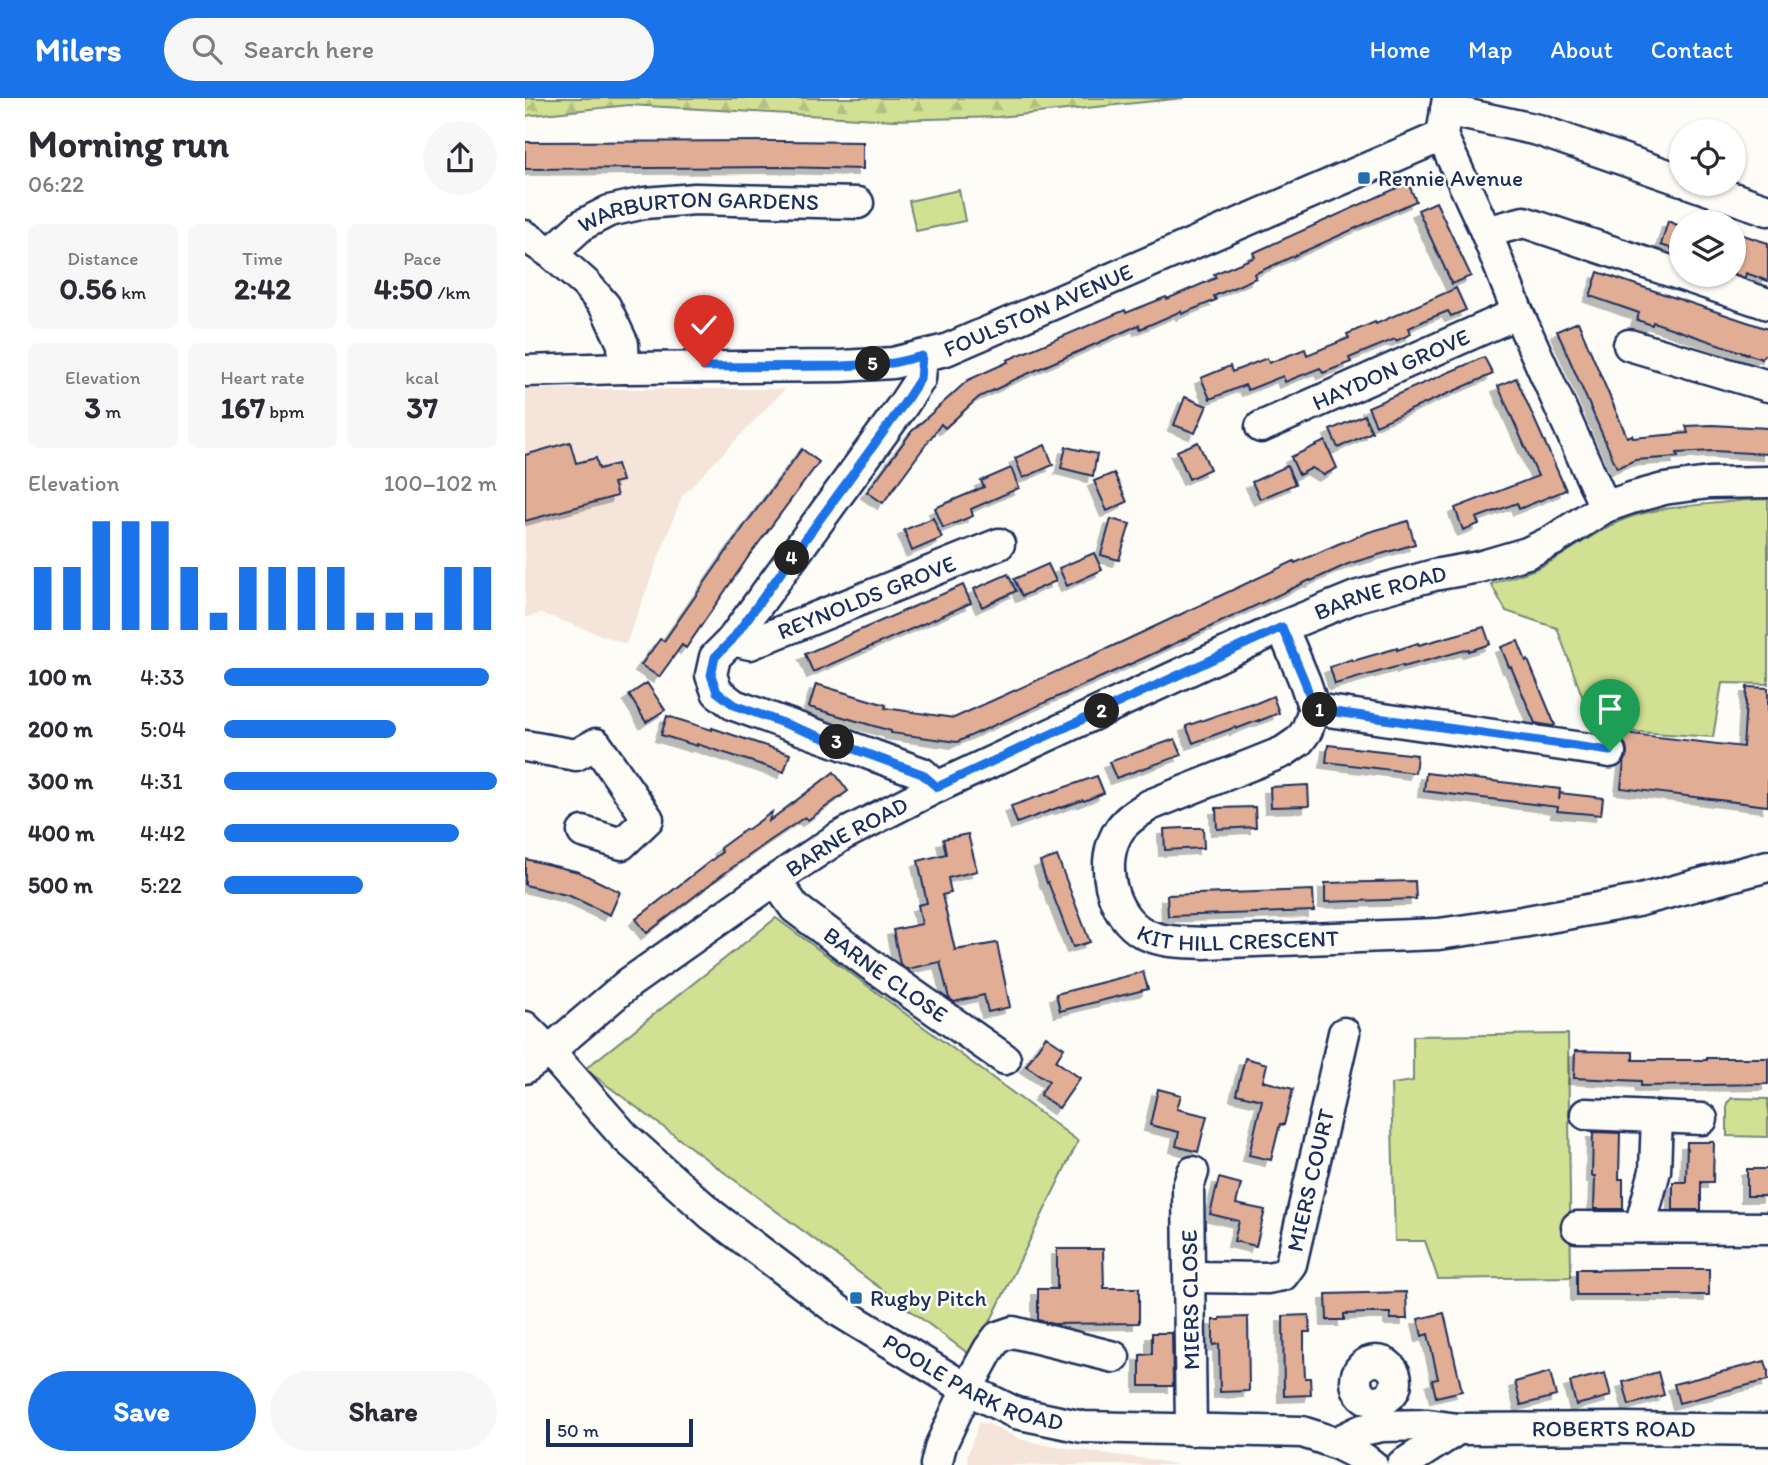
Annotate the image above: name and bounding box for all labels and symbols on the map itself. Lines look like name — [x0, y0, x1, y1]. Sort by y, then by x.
place label: Rennie Avenue — [1378, 164, 1523, 192]
marker: Rennie Avenue — [1356, 170, 1372, 186]
street label: WARBURTON GARDENS — [573, 185, 819, 239]
street label: FOULSTON AVENUE — [939, 257, 1137, 363]
pin — [674, 295, 734, 367]
street label: HAYDON GROVE — [1308, 322, 1474, 417]
pin: 5 — [855, 346, 891, 382]
pin: 4 — [775, 540, 809, 575]
street label: REYNOLDS GROVE — [773, 549, 960, 645]
street label: BARNE ROAD — [1310, 559, 1448, 626]
pin — [1580, 679, 1640, 751]
pin: 1 — [1303, 692, 1337, 728]
pin: 2 — [1085, 694, 1119, 728]
pin: 3 — [819, 724, 855, 760]
street label: BARNE ROAD — [780, 790, 913, 883]
street label: KIT HILL CRESCENT — [1133, 918, 1339, 957]
street label: BARNE CLOSE — [818, 921, 953, 1029]
street label: MIERS COURT — [1280, 1106, 1340, 1254]
street label: MIERS CLOSE — [1175, 1230, 1205, 1370]
place label: Rugby Pitch — [870, 1284, 987, 1312]
marker: Rugby Pitch — [848, 1290, 864, 1306]
street label: POOLE PARK ROAD — [878, 1327, 1066, 1437]
street label: ROBERTS ROAD — [1532, 1414, 1696, 1443]
scale bar — [546, 1416, 693, 1448]

